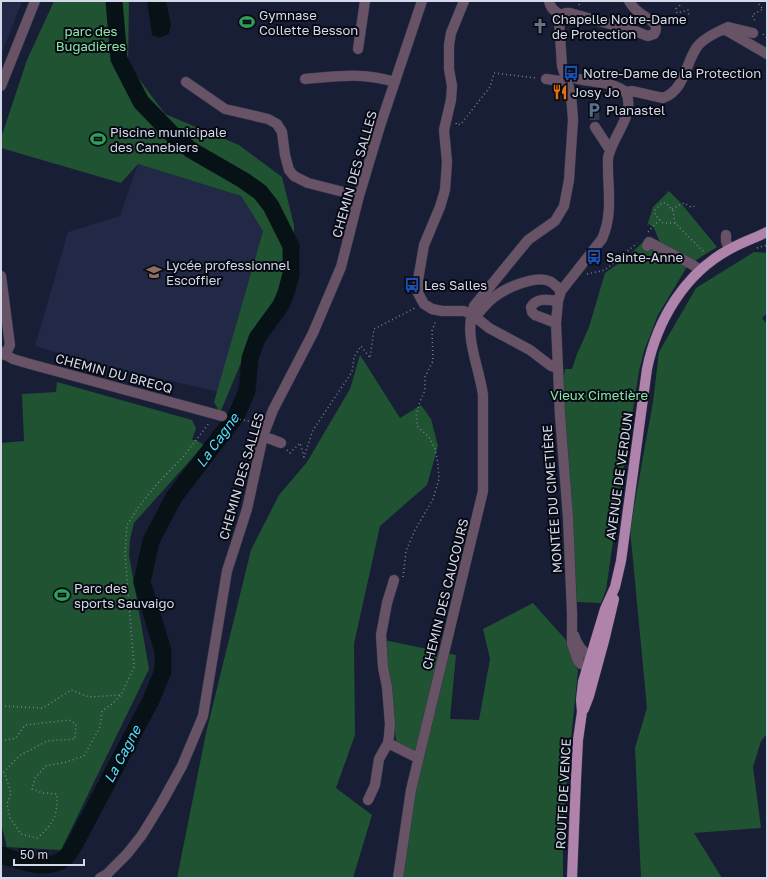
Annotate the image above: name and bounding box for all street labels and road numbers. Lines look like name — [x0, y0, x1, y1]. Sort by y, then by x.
street label: CHEMIN DES SALLES — [328, 109, 380, 239]
street label: CHEMIN DU BRECQ — [54, 350, 174, 396]
street label: CHEMIN DES SALLES — [215, 411, 267, 541]
street label: AVENUE DE VERDUN — [602, 411, 636, 541]
street label: MONTÉE DU CIMETIÈRE — [539, 424, 565, 574]
street label: CHEMIN DES CAUCOURS — [418, 517, 472, 671]
street label: ROUTE DE VENCE — [552, 738, 574, 850]

